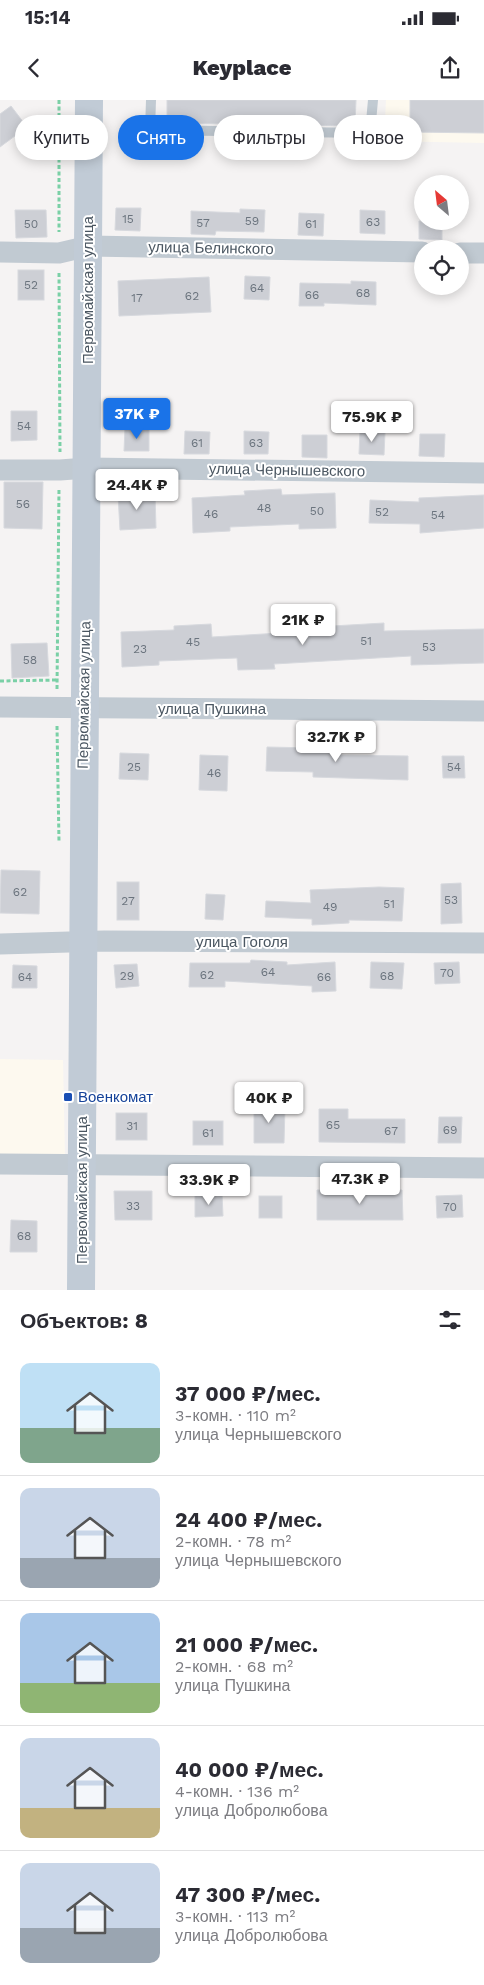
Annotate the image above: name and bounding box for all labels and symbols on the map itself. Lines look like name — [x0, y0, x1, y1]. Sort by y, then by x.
north arrow — [414, 175, 469, 230]
house number: 15 — [122, 212, 134, 226]
house number: 59 — [245, 214, 259, 228]
street label: Первомайская улица — [79, 215, 97, 364]
house number: 63 — [366, 215, 380, 229]
house number: 57 — [196, 216, 210, 230]
house number: 50 — [24, 217, 38, 231]
house number: 61 — [305, 217, 317, 231]
street label: улица Белинского — [148, 238, 274, 258]
house number: 52 — [24, 278, 38, 292]
house number: 64 — [250, 281, 264, 295]
house number: 68 — [356, 286, 370, 300]
house number: 66 — [305, 288, 319, 302]
house number: 62 — [185, 289, 199, 303]
house number: 17 — [131, 291, 143, 305]
pin: 37K ₽ — [102, 398, 172, 440]
pin: 75.9K ₽ — [326, 400, 418, 443]
house number: 54 — [17, 419, 31, 433]
house number: 61 — [191, 436, 203, 450]
house number: 63 — [249, 436, 263, 450]
street label: улица Чернышевского — [209, 460, 365, 480]
pin: 24.4K ₽ — [91, 468, 183, 511]
house number: 56 — [16, 497, 30, 511]
house number: 48 — [257, 501, 271, 515]
house number: 50 — [310, 504, 324, 518]
house number: 52 — [375, 505, 389, 519]
house number: 46 — [204, 507, 218, 521]
house number: 54 — [431, 508, 445, 522]
pin: 21K ₽ — [268, 604, 338, 646]
street label: Первомайская улица — [74, 620, 94, 769]
house number: 51 — [360, 634, 372, 648]
house number: 45 — [186, 635, 200, 649]
house number: 53 — [422, 640, 436, 654]
house number: 23 — [133, 642, 147, 656]
house number: 58 — [23, 653, 37, 667]
street label: улица Пушкина — [158, 700, 267, 718]
pin: 32.7K ₽ — [290, 720, 382, 763]
house number: 25 — [127, 760, 141, 774]
house number: 54 — [447, 760, 461, 774]
house number: 46 — [207, 766, 221, 780]
house number: 62 — [13, 885, 27, 899]
house number: 53 — [444, 893, 458, 907]
house number: 27 — [121, 894, 135, 908]
house number: 51 — [383, 897, 395, 911]
house number: 49 — [323, 900, 337, 914]
street label: улица Гоголя — [196, 933, 288, 951]
house number: 64 — [261, 965, 275, 979]
house number: 70 — [440, 966, 454, 980]
house number: 62 — [200, 968, 214, 982]
house number: 29 — [120, 969, 134, 983]
house number: 68 — [380, 969, 394, 983]
house number: 64 — [18, 970, 32, 984]
house number: 66 — [317, 970, 331, 984]
pin: 40K ₽ — [234, 1082, 304, 1124]
place label: Военкомат — [78, 1088, 153, 1106]
marker: Военкомат — [62, 1091, 74, 1103]
street label: Первомайская улица — [73, 1115, 91, 1264]
house number: 65 — [326, 1118, 340, 1132]
house number: 31 — [126, 1119, 138, 1133]
house number: 69 — [443, 1123, 457, 1137]
house number: 67 — [384, 1124, 398, 1138]
house number: 61 — [202, 1126, 214, 1140]
pin: 47.3K ₽ — [314, 1162, 406, 1205]
pin: 33.9K ₽ — [163, 1164, 255, 1206]
house number: 33 — [126, 1199, 140, 1213]
house number: 70 — [443, 1200, 457, 1214]
house number: 68 — [17, 1229, 31, 1243]

